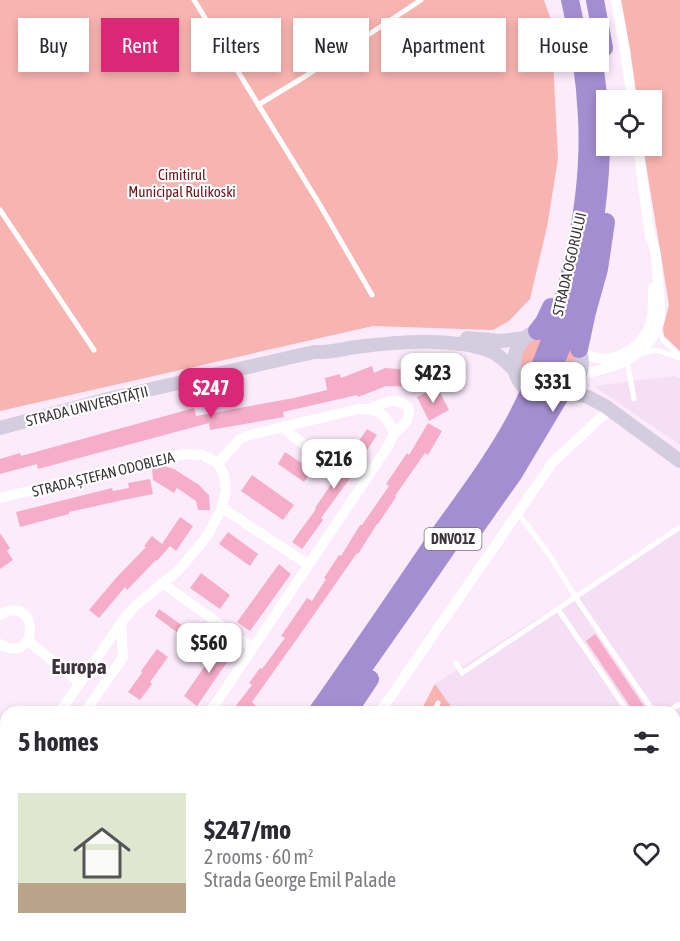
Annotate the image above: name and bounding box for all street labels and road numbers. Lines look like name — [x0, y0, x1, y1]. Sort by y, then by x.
street label: STRADA OGORULUI — [549, 211, 589, 317]
street label: STRADA UNIVERSITĂȚII — [24, 383, 150, 429]
street label: STRADA ȘTEFAN ODOBLEJA — [30, 448, 177, 500]
road number: DNVO1Z — [424, 528, 482, 550]

